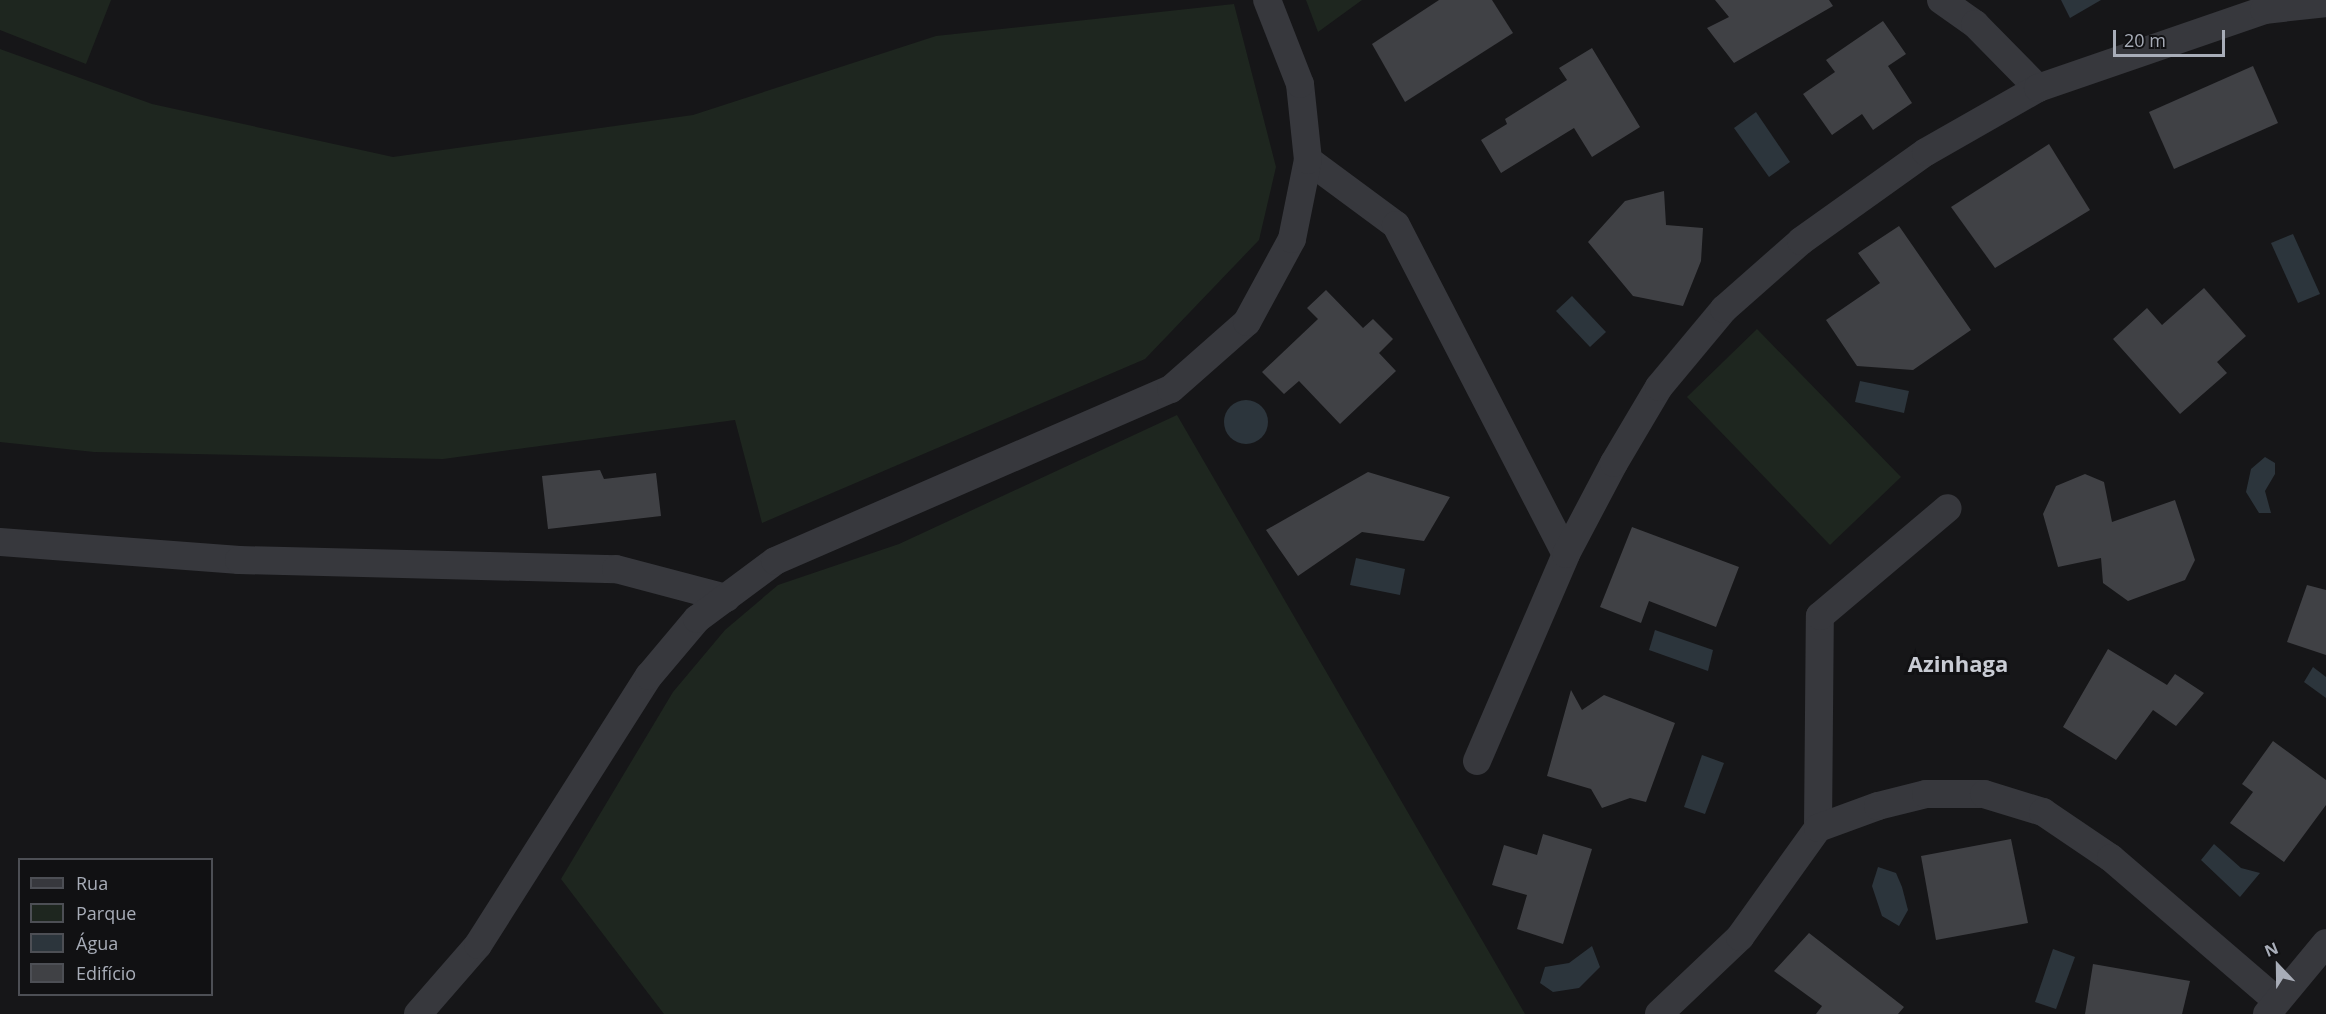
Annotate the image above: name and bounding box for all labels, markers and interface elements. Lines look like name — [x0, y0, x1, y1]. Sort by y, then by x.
scale bar — [2116, 18, 2228, 56]
text: 20 m — [2124, 28, 2166, 52]
district label: Azinhaga — [1908, 651, 2008, 677]
legend — [18, 858, 213, 996]
text: Rua — [76, 871, 108, 895]
text: Parque — [76, 901, 136, 925]
text: Água — [76, 931, 118, 955]
north arrow — [2248, 936, 2308, 996]
text: N — [2261, 937, 2281, 962]
text: Edifício — [76, 961, 136, 985]

